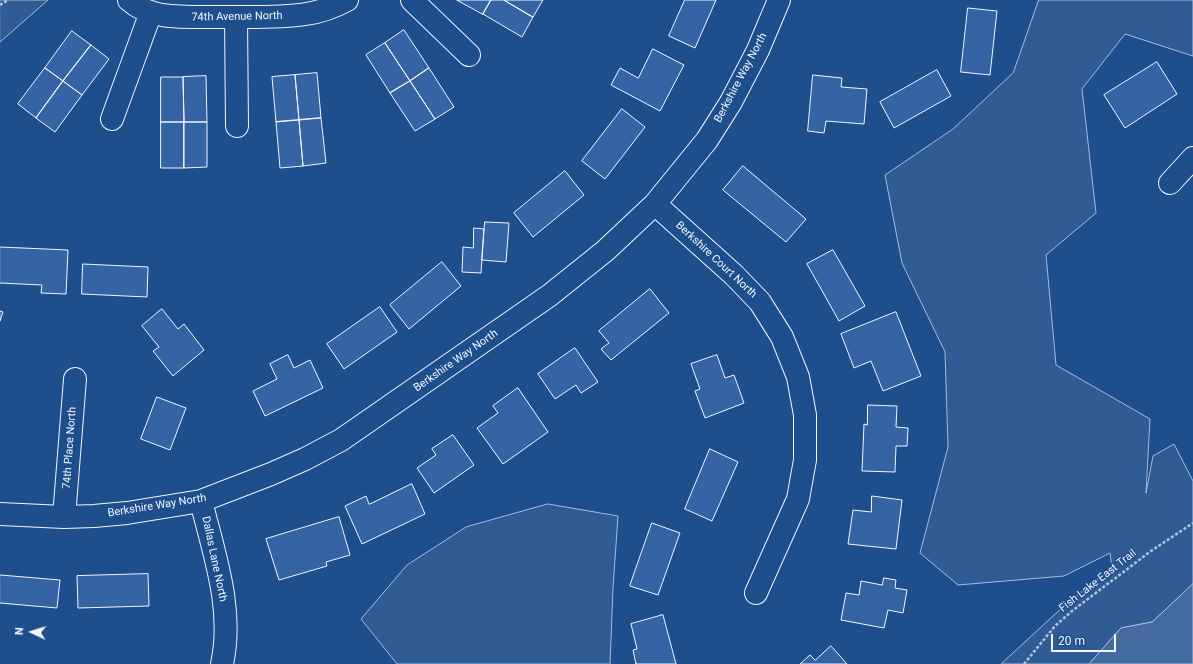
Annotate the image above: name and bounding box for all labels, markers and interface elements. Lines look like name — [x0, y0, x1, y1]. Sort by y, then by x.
street label: 74th Avenue North — [191, 10, 283, 24]
street label: Berkshire Way North — [712, 31, 770, 125]
street label: Berkshire Court North — [673, 219, 759, 301]
street label: Berkshire Way North — [411, 327, 501, 395]
street label: 74th Place North — [61, 406, 79, 490]
street label: Berkshire Way North — [107, 492, 207, 520]
street label: Dallas Lane North — [198, 515, 230, 603]
street label: Fish Lake East Trail — [1057, 547, 1139, 615]
north arrow — [12, 612, 52, 652]
scale bar — [1053, 626, 1118, 652]
text: N — [13, 627, 26, 635]
text: 20 m — [1058, 634, 1085, 648]

